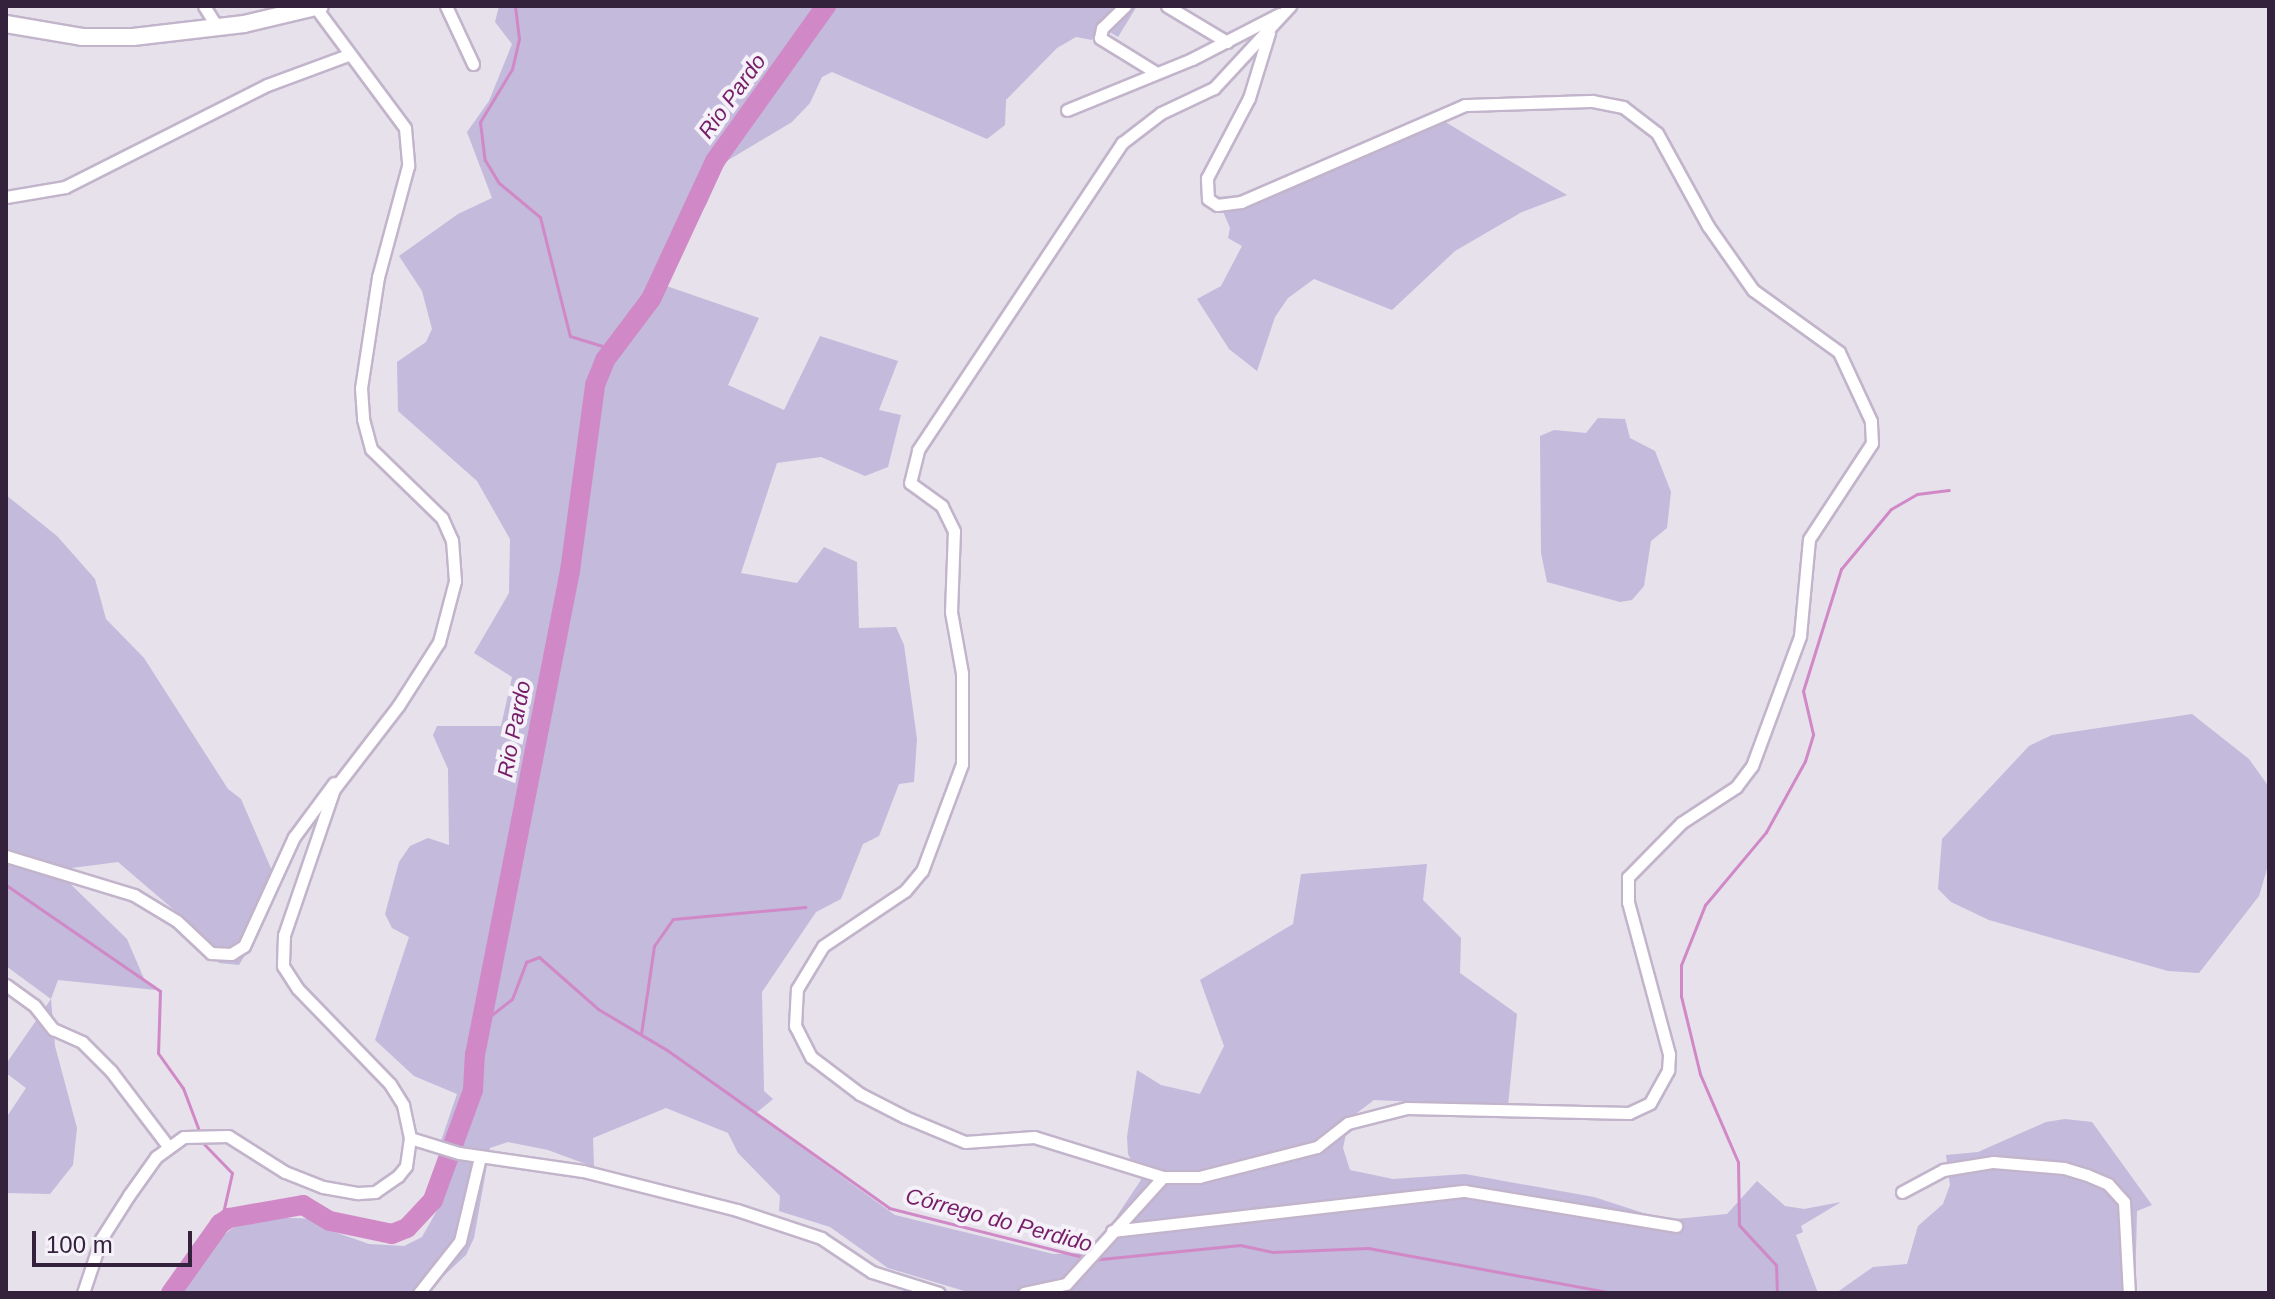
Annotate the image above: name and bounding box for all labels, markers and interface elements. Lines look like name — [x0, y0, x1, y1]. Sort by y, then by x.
water label: Rio Pardo — [693, 49, 771, 143]
water label: Rio Pardo — [492, 678, 536, 780]
water label: Córrego do Perdido — [903, 1182, 1095, 1258]
scale bar — [36, 1215, 196, 1265]
text: 100 m — [46, 1231, 113, 1258]

